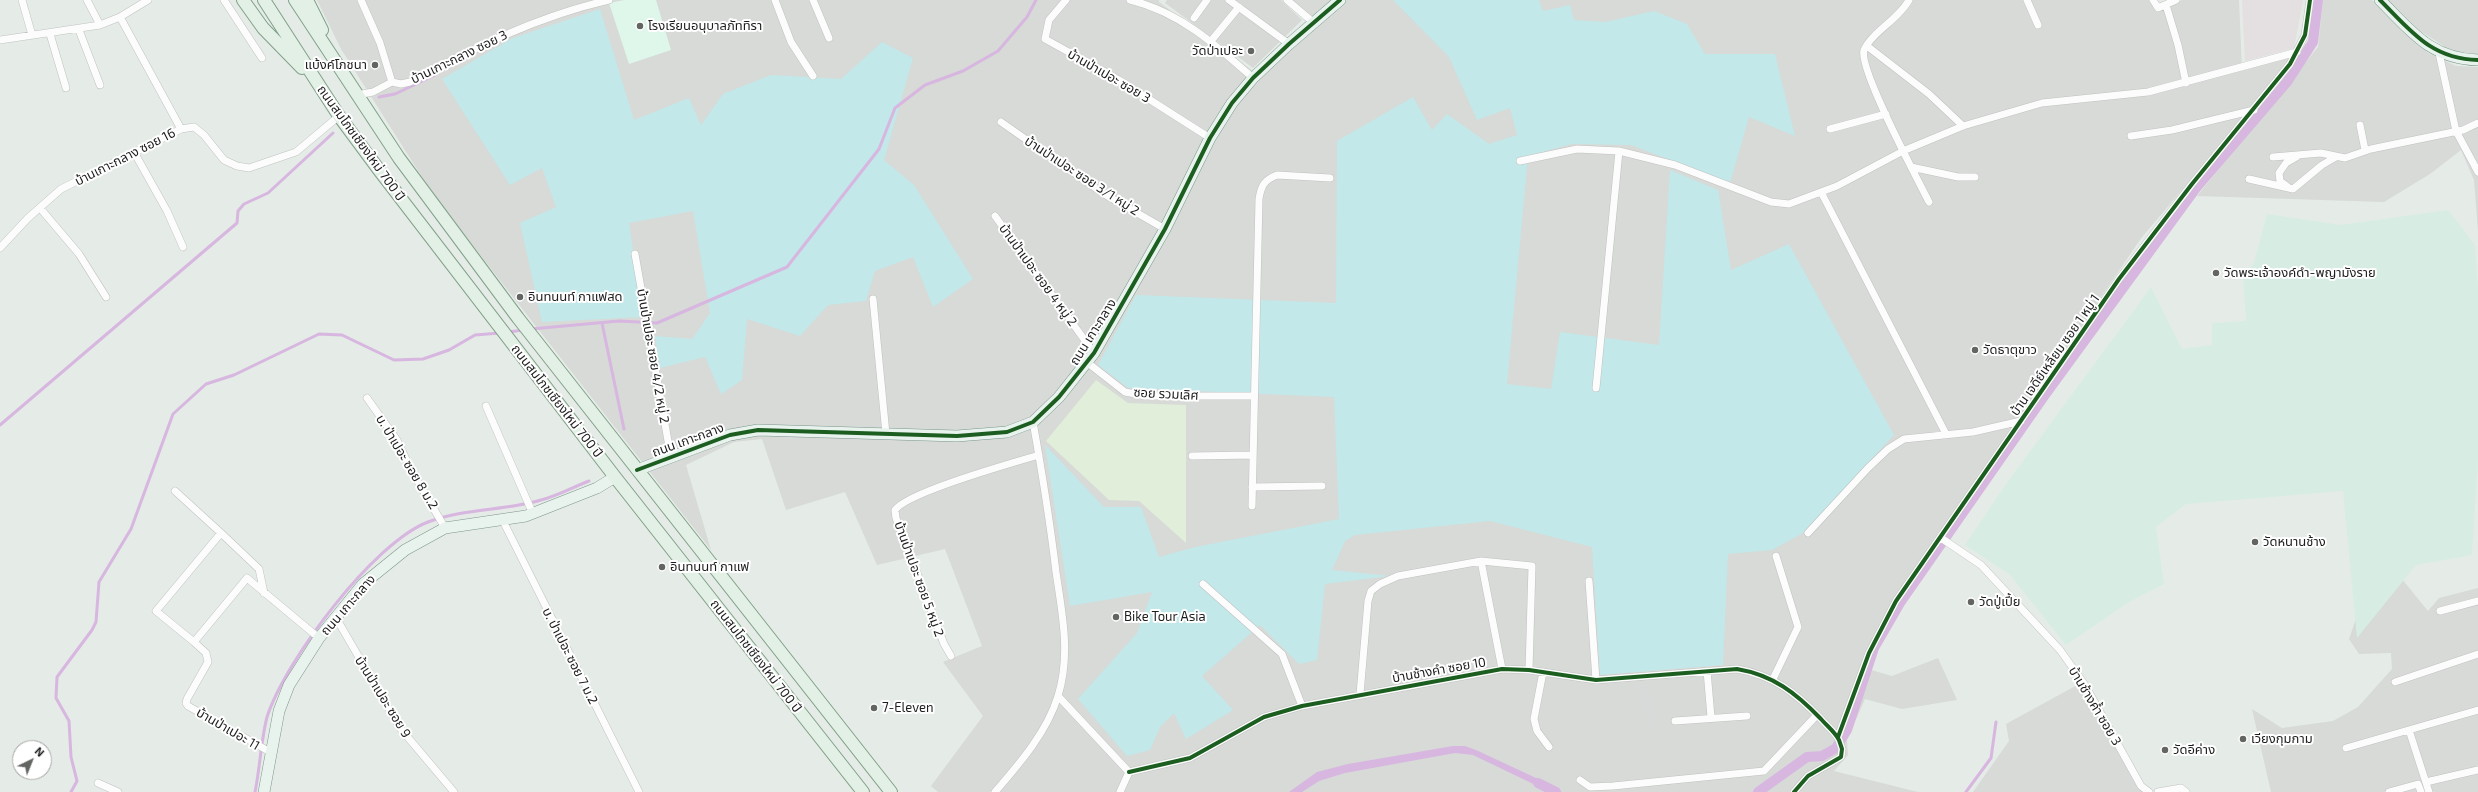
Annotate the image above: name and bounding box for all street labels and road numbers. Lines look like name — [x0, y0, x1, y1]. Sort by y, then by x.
street label: บ้านเกาะกลาง ซอย 3 — [408, 27, 510, 87]
street label: บ้านป่าเปอะ ซอย 3 — [1065, 46, 1153, 106]
street label: ถนนสมโภชเชียงใหม่ 700 ปี — [314, 82, 408, 204]
street label: บ้านเกาะกลาง ซอย 16 — [72, 125, 178, 189]
street label: บ้านป่าเปอะ ซอย 3/1 หมู่ 2 — [1022, 133, 1142, 219]
street label: บ้านป่าเปอะ ซอย 4 หมู่ 2 — [996, 221, 1080, 329]
street label: บ้านป่าเปอะ ซอย 4/2 หมู่ 2 — [633, 287, 673, 425]
street label: บ้าน เจดีย์เหลี่ยม ซอย 1 หมู่ 1 — [2007, 291, 2103, 419]
street label: ถนน เกาะกลาง — [1066, 296, 1120, 368]
street label: ถนนสมโภชเชียงใหม่ 700 ปี — [508, 341, 606, 461]
street label: ซอย รวมเลิศ — [1133, 385, 1199, 403]
street label: บ. ป่าเปอะ ซอย 8 ม.2 — [373, 412, 441, 512]
street label: ถนน เกาะกลาง — [650, 420, 726, 460]
street label: บ้านป่าเปอะ ซอย 5 หมู่ 2 — [891, 519, 947, 639]
street label: ถนน เกาะกลาง — [317, 571, 379, 639]
street label: ถนนสมโภชเชียงใหม่ 700 ปี — [707, 596, 805, 716]
street label: บ. ป่าเปอะ ซอย 7 ม.2 — [539, 605, 601, 707]
street label: บ้านป่าเปอะ ซอย 9 — [352, 653, 414, 741]
street label: บ้านช้างคำ ซอย 10 — [1391, 654, 1487, 686]
street label: บ้านช้างค้ำ ซอย 3 — [2065, 664, 2125, 748]
street label: บ้านป่าเปอะ 11 — [193, 705, 263, 753]

